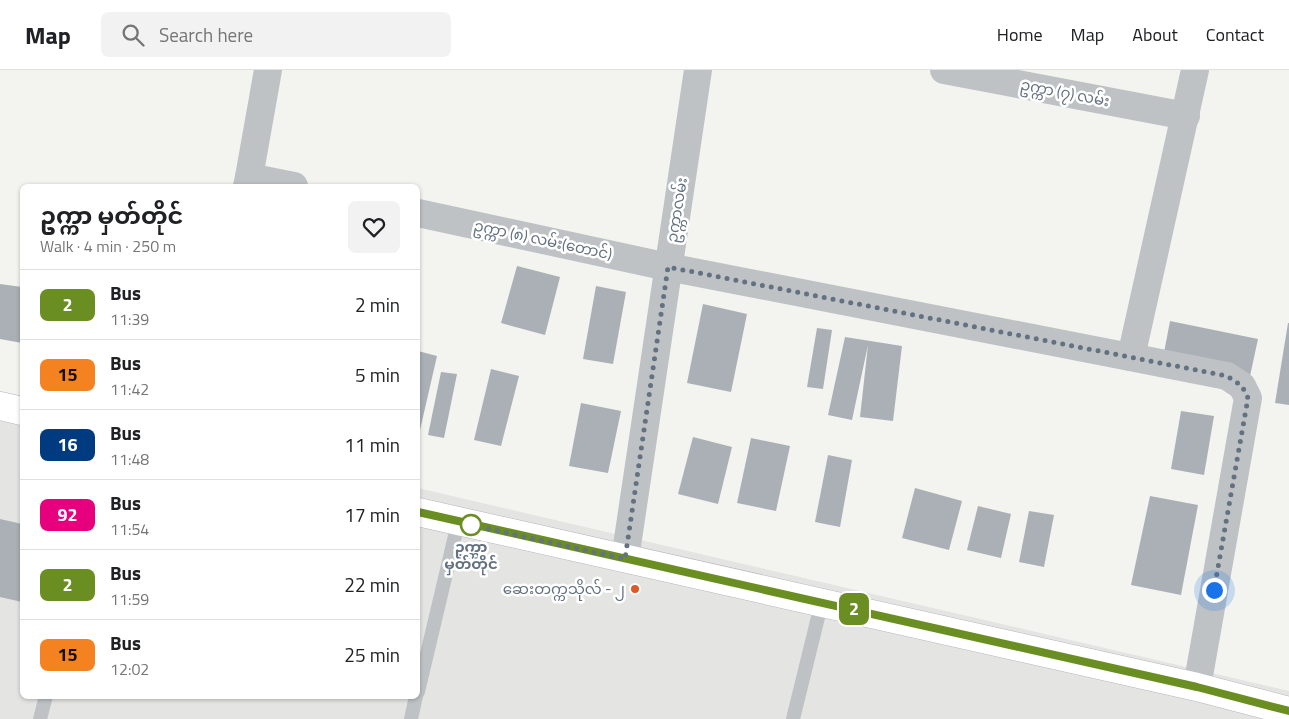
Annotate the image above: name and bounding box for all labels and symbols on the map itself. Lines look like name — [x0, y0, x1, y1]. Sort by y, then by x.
street label: ဥက္ကာ (၇) လမ်း — [1019, 73, 1111, 113]
street label: ဥက္ကာလမ်း — [660, 176, 694, 244]
street label: ဥက္ကာ (၈) လမ်း(တောင်) — [472, 214, 614, 266]
marker: ဥက္ကာ မှတ်တိုင် — [460, 514, 482, 536]
place label: ဥက္ကာ မှတ်တိုင် — [444, 535, 498, 576]
place label: ဆေးတက္ကသိုလ် - ၂ — [503, 577, 625, 601]
your location — [1202, 578, 1227, 603]
marker: ဆေးတက္ကသိုလ် - ၂ — [629, 583, 641, 595]
line badge: 2 — [838, 593, 870, 625]

